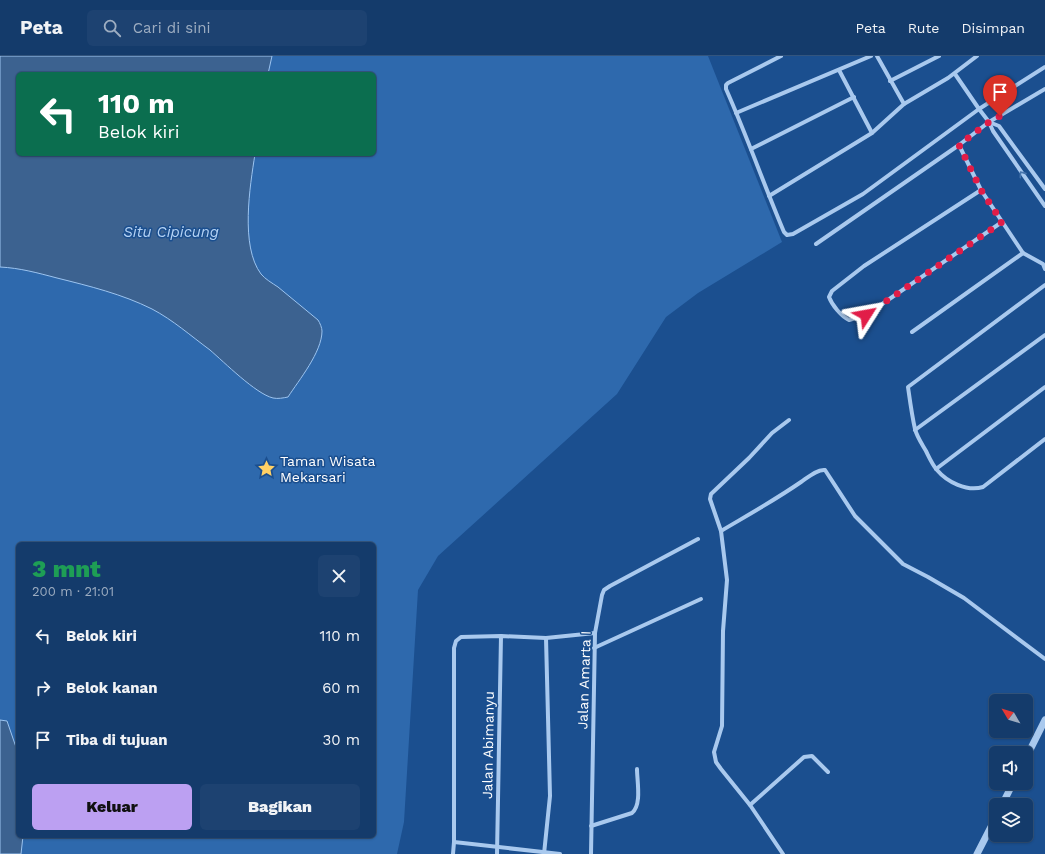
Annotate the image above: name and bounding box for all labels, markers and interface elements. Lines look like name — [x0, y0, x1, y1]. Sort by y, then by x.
search box — [87, 10, 367, 46]
text: Peta — [20, 16, 63, 39]
icon: search — [101, 17, 123, 39]
text: Cari di sini — [133, 19, 210, 37]
text: Peta — [856, 20, 886, 36]
text: Rute — [908, 20, 939, 36]
text: Disimpan — [961, 20, 1025, 36]
pin — [983, 75, 1017, 116]
icon: arrive — [989, 81, 1011, 103]
text: 110 m — [98, 87, 175, 120]
icon: left — [32, 88, 84, 140]
text: Belok kiri — [98, 121, 180, 142]
one-way arrow — [1019, 171, 1027, 178]
water label: Situ Cipicung — [123, 223, 219, 241]
position arrow — [845, 294, 887, 336]
place label: Taman Wisata Mekarsari — [280, 453, 375, 485]
place icon: Taman Wisata Mekarsari — [257, 459, 277, 479]
text: 3 mnt — [32, 555, 101, 583]
button: close — [318, 555, 360, 597]
text: 200 m · 21:01 — [32, 584, 114, 599]
icon: left — [32, 625, 54, 647]
text: Belok kiri — [66, 627, 137, 645]
text: 110 m — [320, 627, 360, 645]
street label: Jalan Amarta I — [574, 630, 594, 730]
icon: right — [32, 677, 54, 699]
text: Belok kanan — [66, 679, 157, 697]
text: 60 m — [322, 679, 360, 697]
street label: Jalan Abimanyu — [479, 691, 497, 799]
north arrow — [989, 694, 1033, 738]
map controls — [989, 694, 1033, 842]
icon: arrive — [32, 729, 54, 751]
text: Tiba di tujuan — [66, 731, 168, 749]
text: 30 m — [323, 731, 360, 749]
button: sound — [989, 746, 1033, 790]
button: Keluar — [32, 784, 192, 830]
button: Bagikan — [200, 784, 360, 830]
button: layers — [989, 798, 1033, 842]

